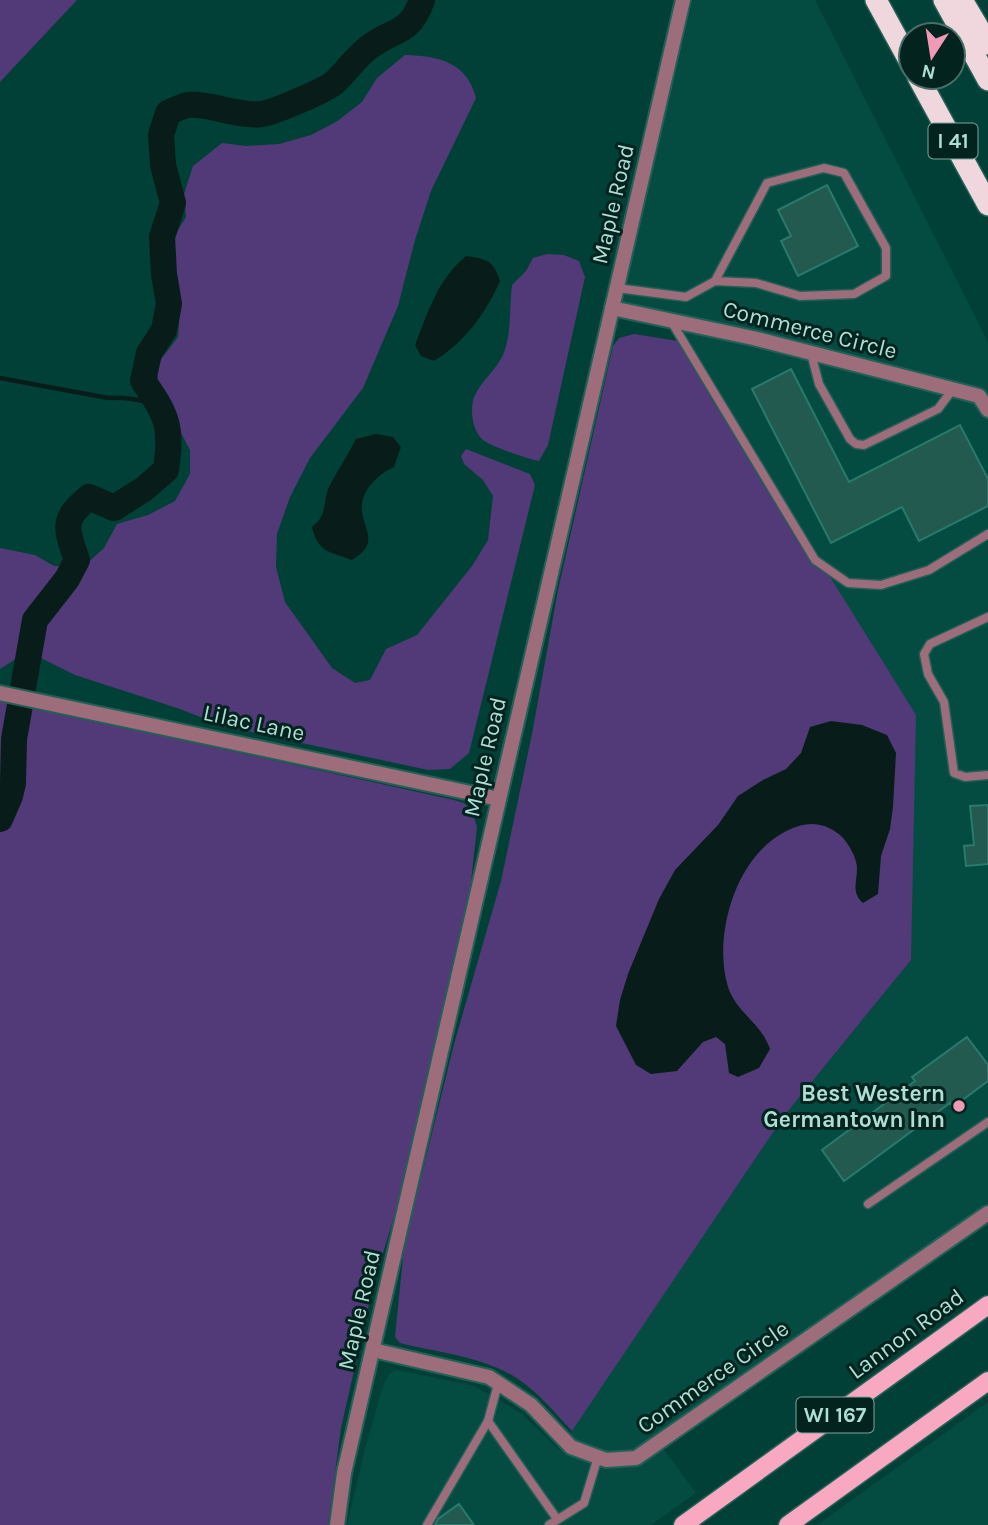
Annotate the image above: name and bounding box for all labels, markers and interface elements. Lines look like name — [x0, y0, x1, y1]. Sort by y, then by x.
north arrow — [897, 21, 967, 91]
text: N — [920, 59, 938, 84]
road number: I 41 — [928, 124, 978, 158]
street label: Maple Road — [586, 141, 640, 267]
street label: Commerce Circle — [720, 295, 900, 365]
street label: Maple Road — [458, 694, 512, 820]
street label: Lilac Lane — [201, 699, 307, 747]
place label: Best Western Germantown Inn — [763, 1080, 945, 1133]
marker: Best Western Germantown Inn — [951, 1098, 967, 1114]
street label: Maple Road — [332, 1247, 386, 1373]
street label: Lannon Road — [843, 1283, 969, 1385]
street label: Commerce Circle — [632, 1315, 794, 1439]
road number: WI 167 — [796, 1398, 874, 1432]

